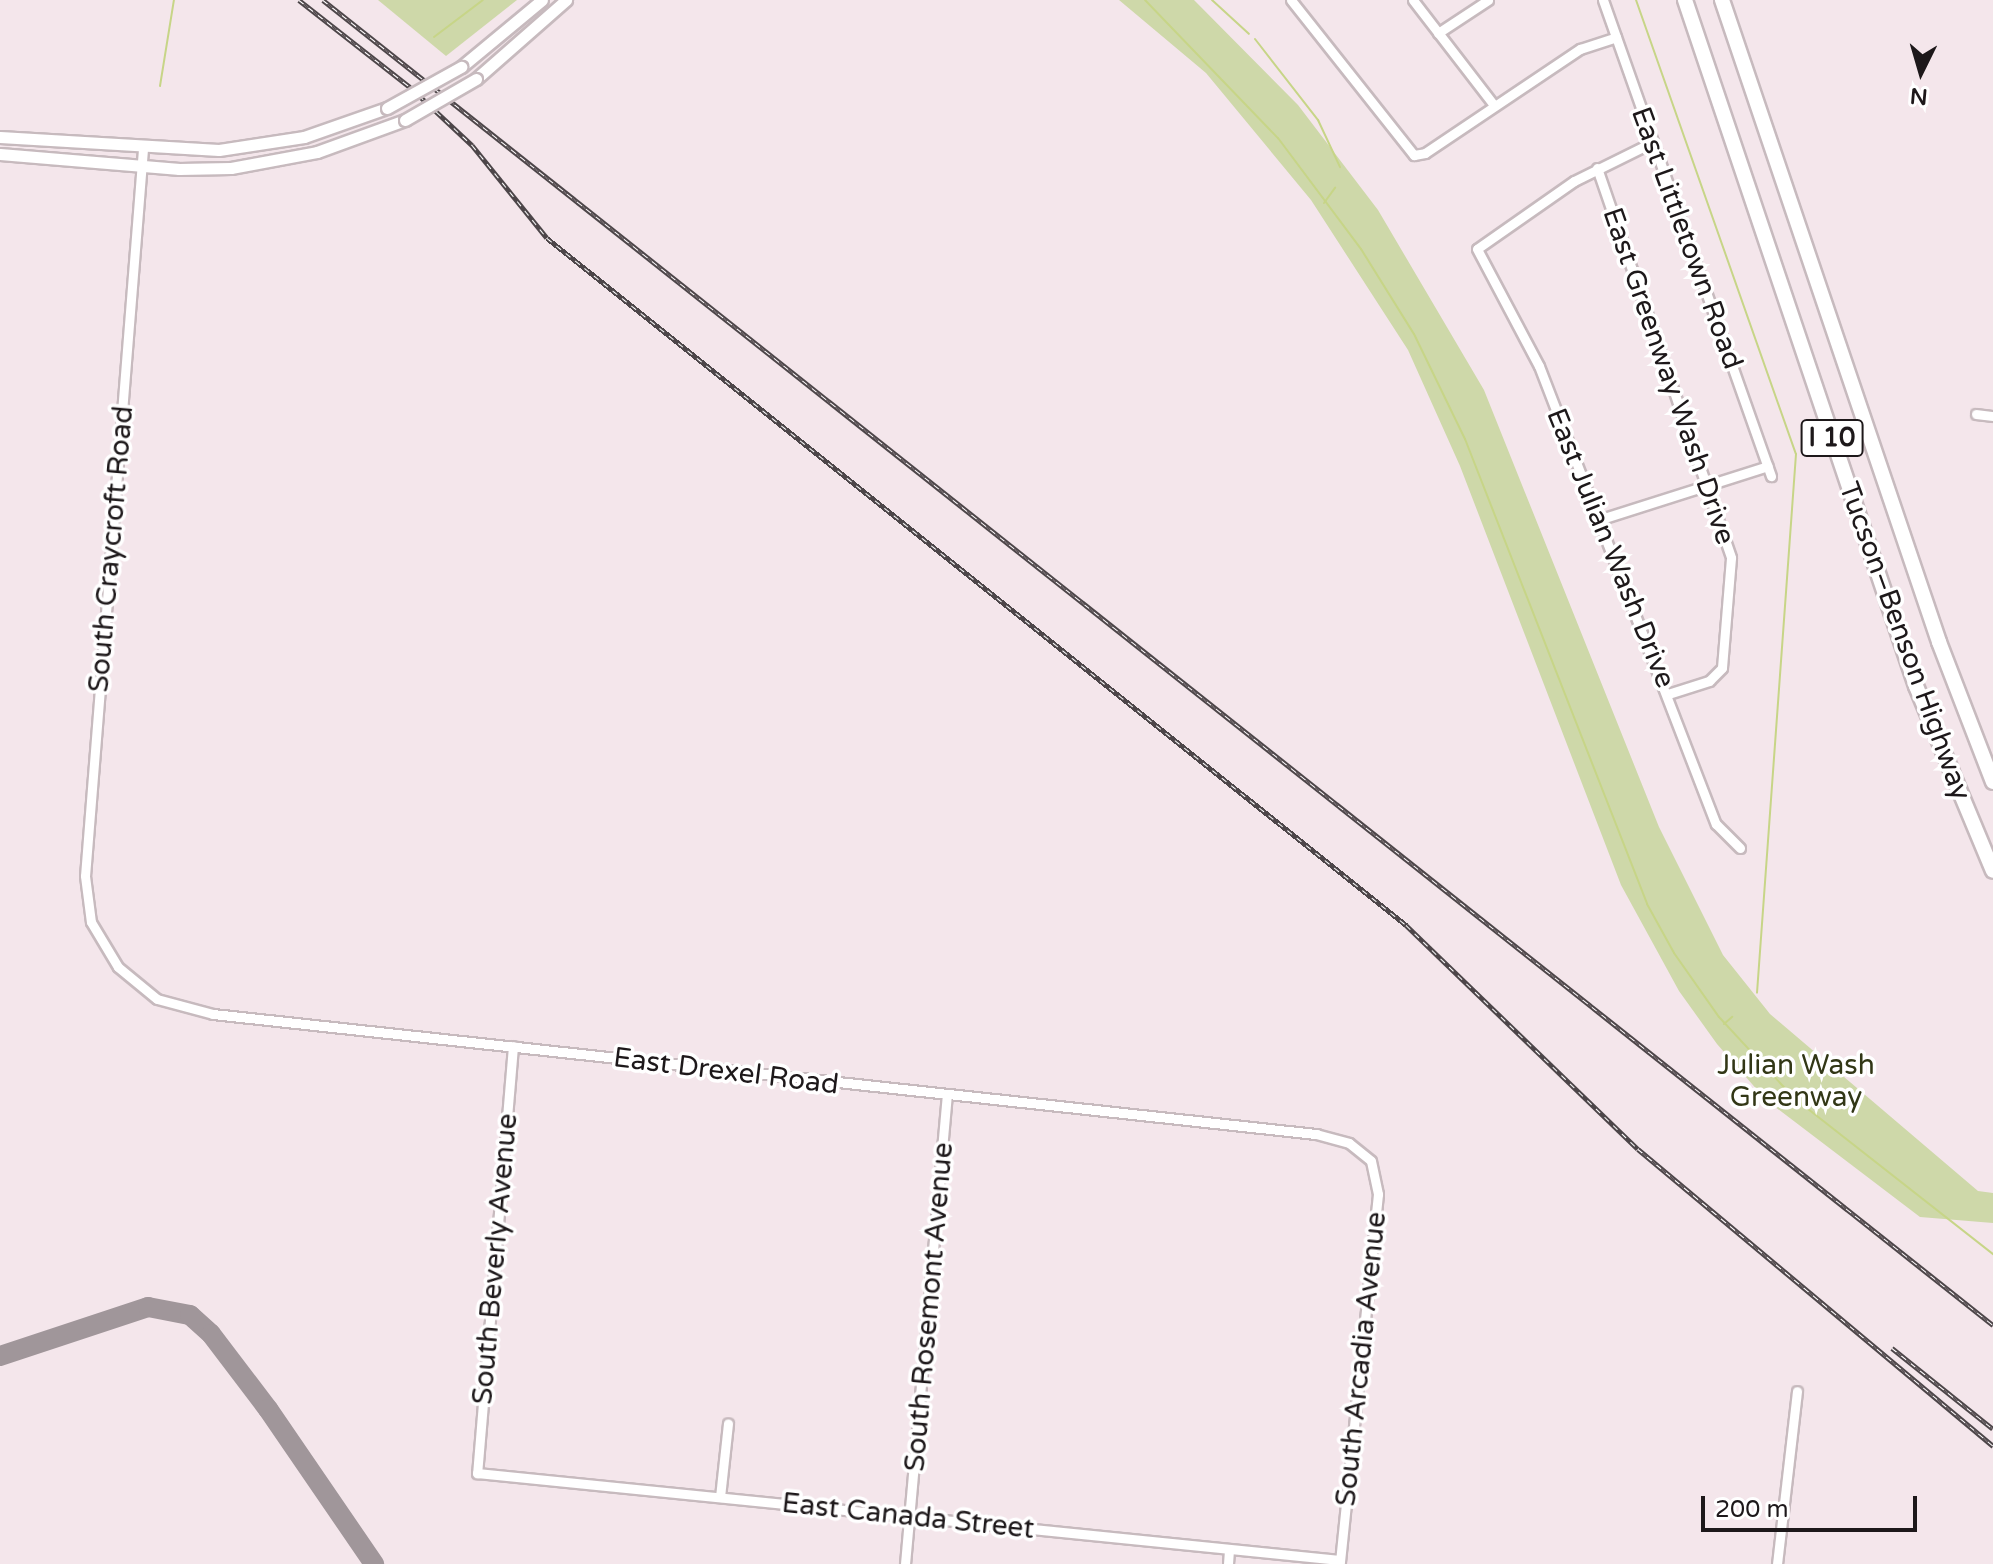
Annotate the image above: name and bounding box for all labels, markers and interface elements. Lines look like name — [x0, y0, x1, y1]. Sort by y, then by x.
north arrow — [1881, 32, 1961, 112]
text: N — [1909, 82, 1929, 110]
street label: East Littletown Road — [1624, 102, 1750, 374]
street label: East Greenway Wash Drive — [1595, 203, 1743, 549]
street label: East Julian Wash Drive — [1540, 403, 1682, 693]
street label: South Craycroft Road — [82, 404, 140, 694]
road number: I 10 — [1800, 416, 1864, 460]
street label: Tucson–Benson Highway — [1832, 477, 1978, 805]
street label: East Drexel Road — [611, 1041, 841, 1101]
park label: Julian Wash Greenway — [1717, 1048, 1875, 1114]
street label: South Beverly Avenue — [466, 1112, 524, 1406]
street label: South Rosemont Avenue — [898, 1141, 960, 1473]
street label: South Arcadia Avenue — [1329, 1210, 1393, 1508]
scale bar — [1705, 1480, 1921, 1530]
street label: East Canada Street — [780, 1486, 1036, 1546]
text: 200 m — [1715, 1495, 1789, 1524]

